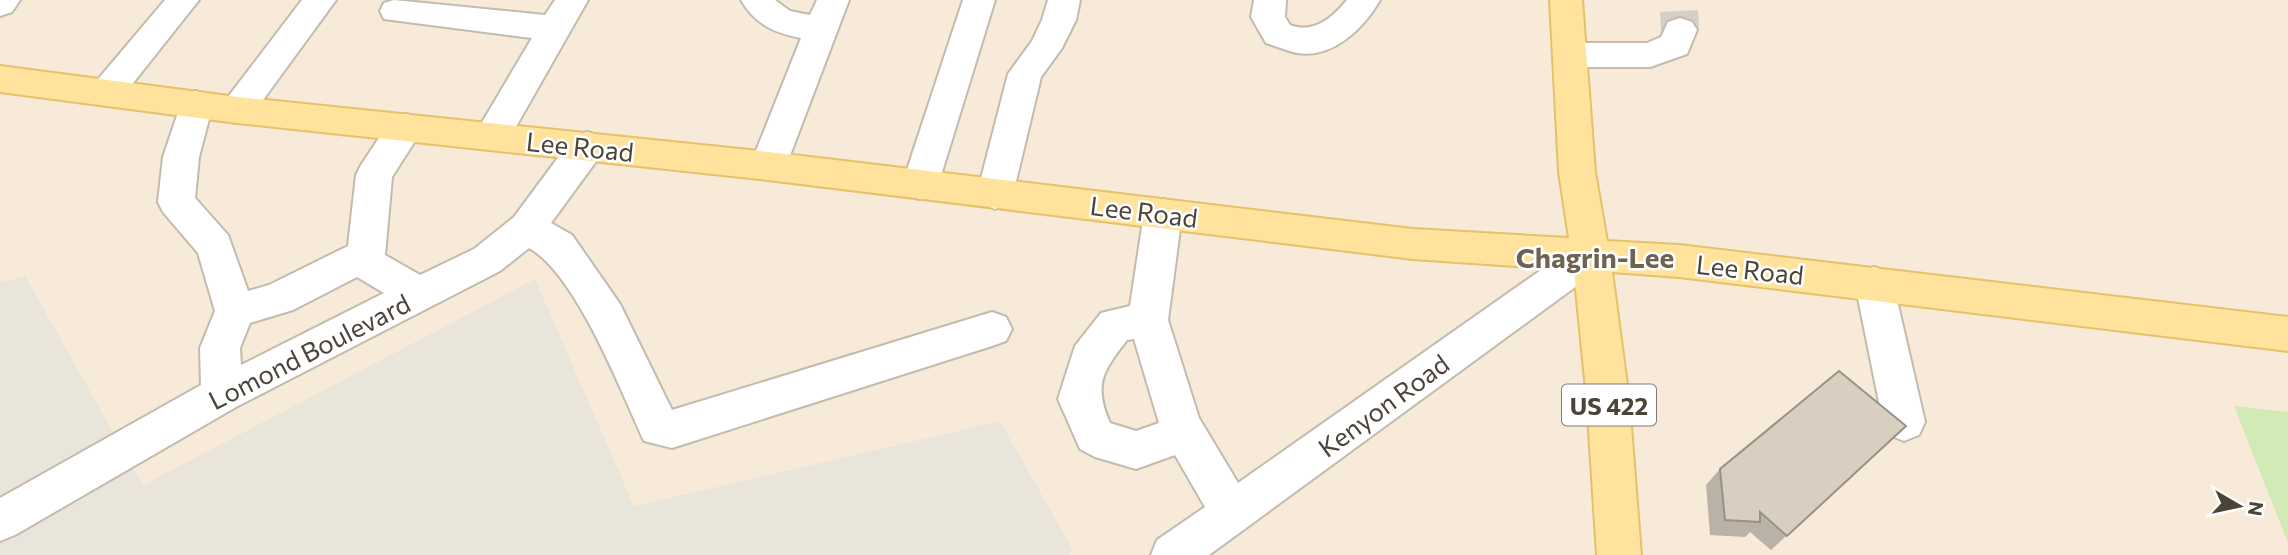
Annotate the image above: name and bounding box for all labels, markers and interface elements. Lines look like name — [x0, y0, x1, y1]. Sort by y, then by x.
street label: Lee Road — [525, 125, 635, 167]
street label: Lee Road — [1089, 189, 1199, 233]
district label: Chagrin-Lee — [1516, 240, 1674, 274]
street label: Lee Road — [1695, 248, 1805, 290]
street label: Lomond Boulevard — [203, 287, 415, 415]
street label: Kenyon Road — [1312, 347, 1454, 463]
road number: US 422 — [1562, 384, 1656, 426]
north arrow — [2204, 471, 2274, 541]
text: N — [2244, 500, 2269, 518]

